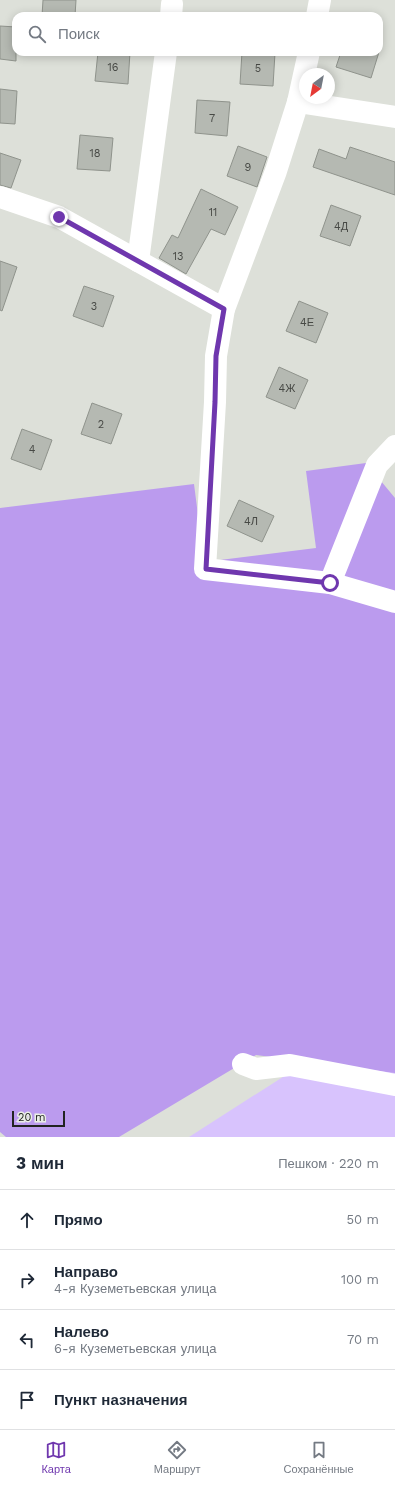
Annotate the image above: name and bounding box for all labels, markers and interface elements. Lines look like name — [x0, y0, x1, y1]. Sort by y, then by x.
search box — [12, 12, 383, 56]
icon: search — [26, 23, 48, 45]
text: Поиск — [58, 25, 100, 43]
house number: 16 — [108, 61, 119, 74]
house number: 5 — [255, 62, 261, 75]
north arrow — [299, 68, 335, 104]
house number: 7 — [209, 112, 215, 125]
house number: 18 — [89, 147, 101, 160]
house number: 9 — [245, 161, 252, 174]
house number: 11 — [209, 206, 217, 219]
route end — [50, 208, 68, 226]
house number: 4Д — [334, 220, 349, 233]
house number: 13 — [173, 250, 183, 263]
house number: 3 — [91, 300, 97, 313]
house number: 4Е — [300, 316, 314, 329]
house number: 4Ж — [279, 382, 295, 395]
house number: 2 — [98, 418, 104, 431]
house number: 4 — [29, 443, 36, 456]
house number: 4Л — [244, 515, 258, 528]
route start — [321, 574, 339, 592]
scale bar — [12, 1109, 65, 1128]
text: 20 m — [18, 1111, 46, 1124]
text: 3 мин — [16, 1153, 64, 1173]
text: Пешком · 220 m — [278, 1156, 379, 1171]
icon: ahead — [16, 1209, 38, 1231]
text: Прямо — [54, 1211, 103, 1229]
text: 50 m — [347, 1212, 379, 1227]
text: Направо — [54, 1263, 118, 1281]
icon: right — [16, 1269, 38, 1291]
text: 100 m — [341, 1272, 379, 1287]
text: 4-я Куземетьевская улица — [54, 1281, 217, 1296]
text: Налево — [54, 1323, 109, 1341]
icon: left — [16, 1329, 38, 1351]
text: 70 m — [347, 1332, 379, 1347]
text: 6-я Куземетьевская улица — [54, 1341, 217, 1356]
icon: arrive — [16, 1389, 38, 1411]
text: Пункт назначения — [54, 1391, 187, 1409]
tab: Карта — [41, 1439, 71, 1476]
tab: Маршрут — [154, 1439, 201, 1476]
tab: Сохранённые — [284, 1439, 354, 1476]

